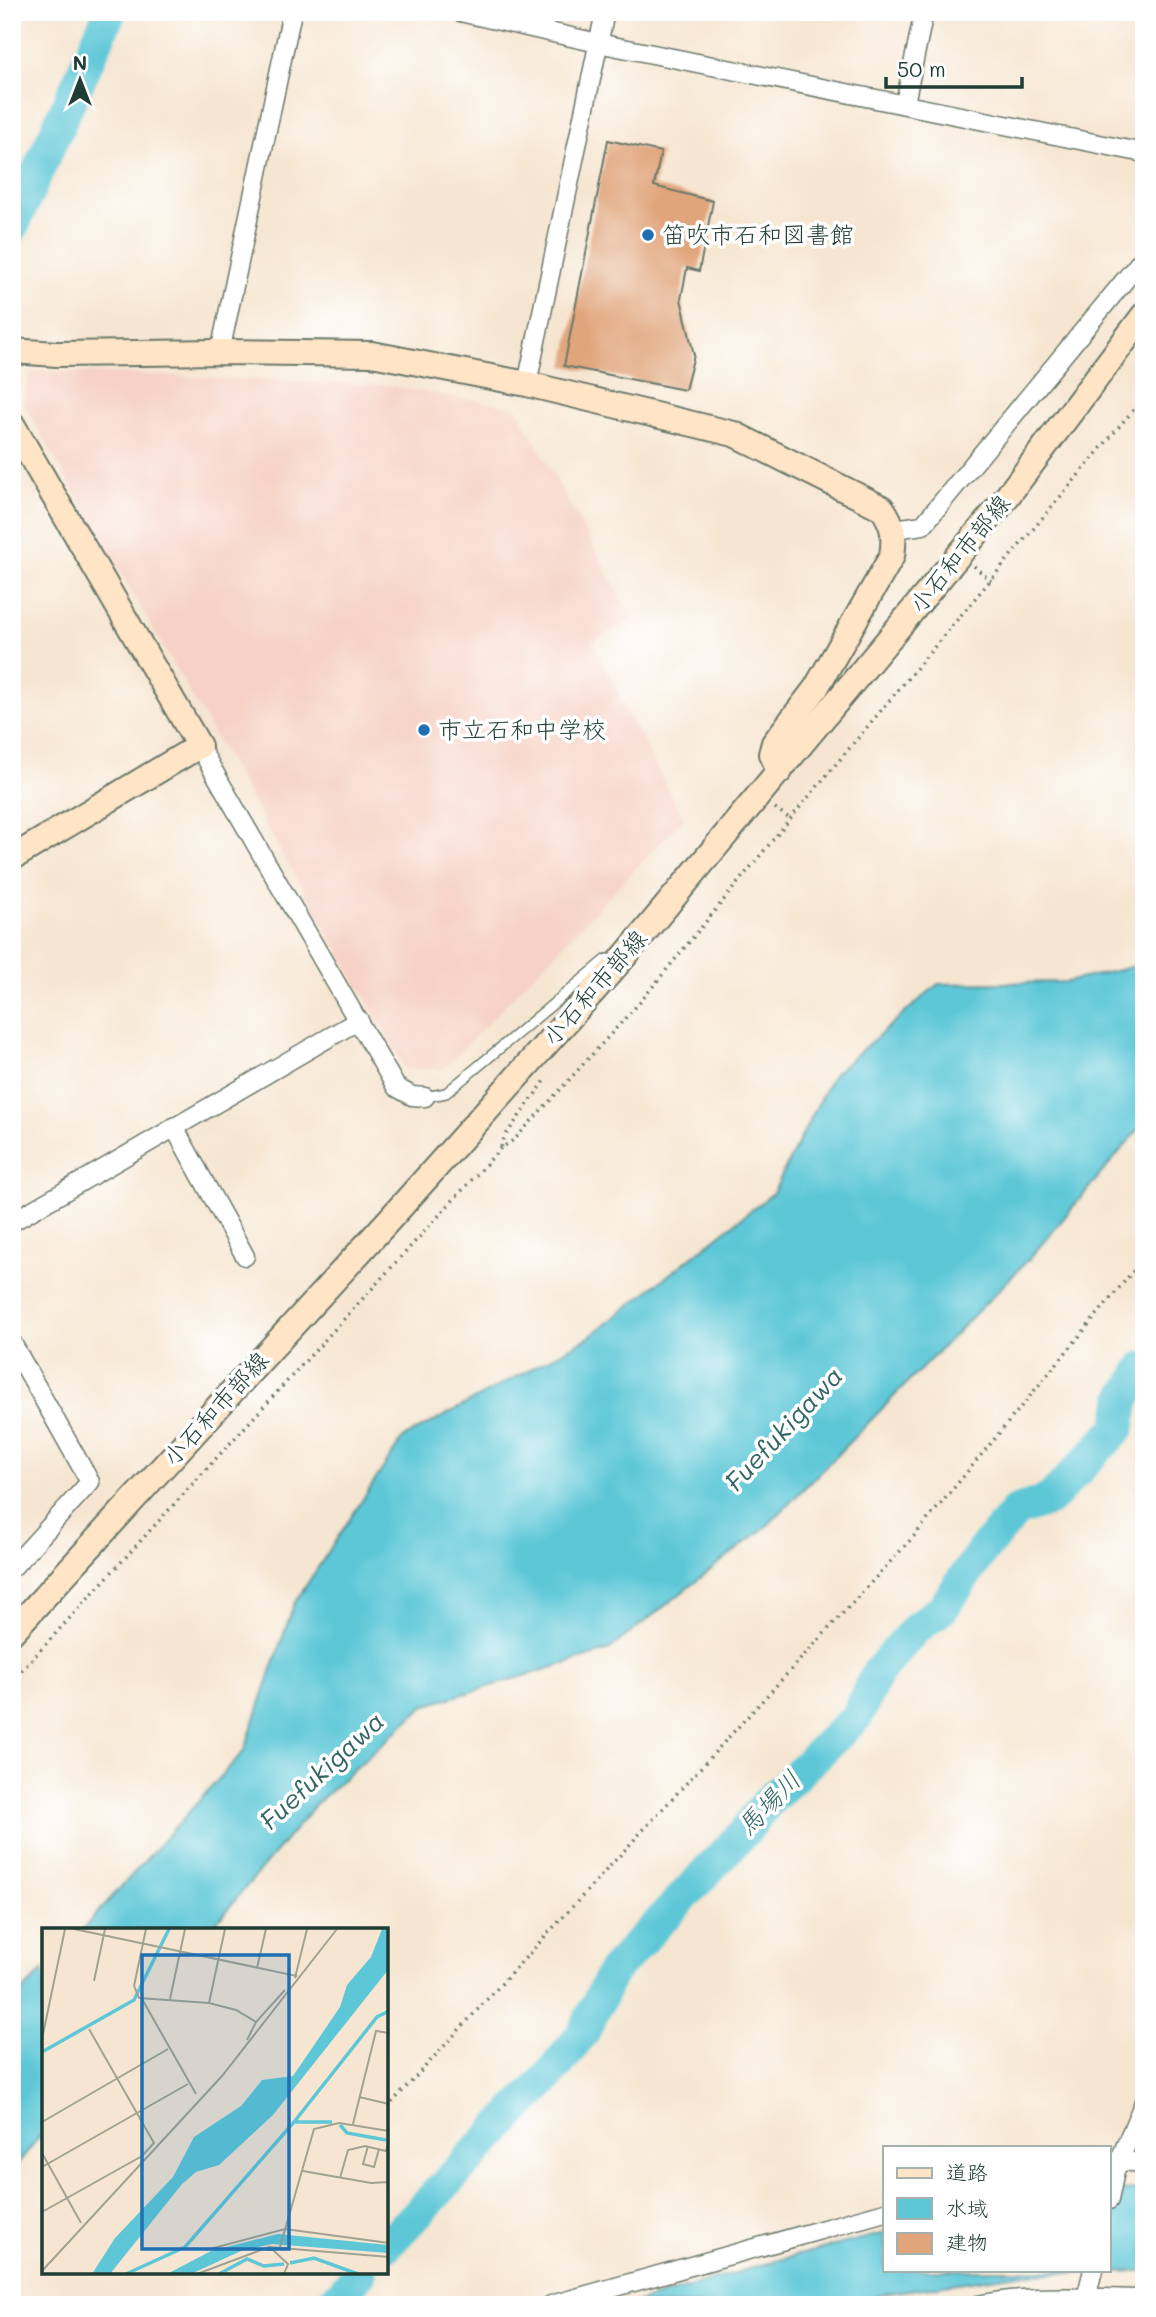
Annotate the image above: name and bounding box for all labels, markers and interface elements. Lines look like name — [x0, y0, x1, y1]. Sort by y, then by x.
north arrow — [46, 46, 116, 116]
scale bar — [886, 46, 1023, 90]
text: N — [73, 50, 87, 75]
text: 50 m — [897, 55, 946, 82]
place label: 笛吹市石和図書館 — [662, 218, 854, 249]
marker: 笛吹市石和図書館 — [640, 227, 656, 243]
street label: 小石和市部線 — [901, 487, 1016, 619]
place label: 市立石和中学校 — [438, 713, 606, 744]
marker: 市立石和中学校 — [416, 722, 432, 738]
street label: 小石和市部線 — [535, 923, 653, 1052]
street label: 小石和市部線 — [155, 1344, 275, 1472]
water label: Fuefukigawa — [717, 1359, 850, 1498]
water label: Fuefukigawa — [252, 1704, 391, 1837]
water label: 馬場川 — [729, 1762, 808, 1842]
inset map — [42, 1928, 388, 2275]
legend — [883, 2146, 1110, 2272]
text: 道路 — [946, 2158, 988, 2185]
text: 水域 — [946, 2194, 988, 2221]
text: 建物 — [946, 2228, 988, 2255]

